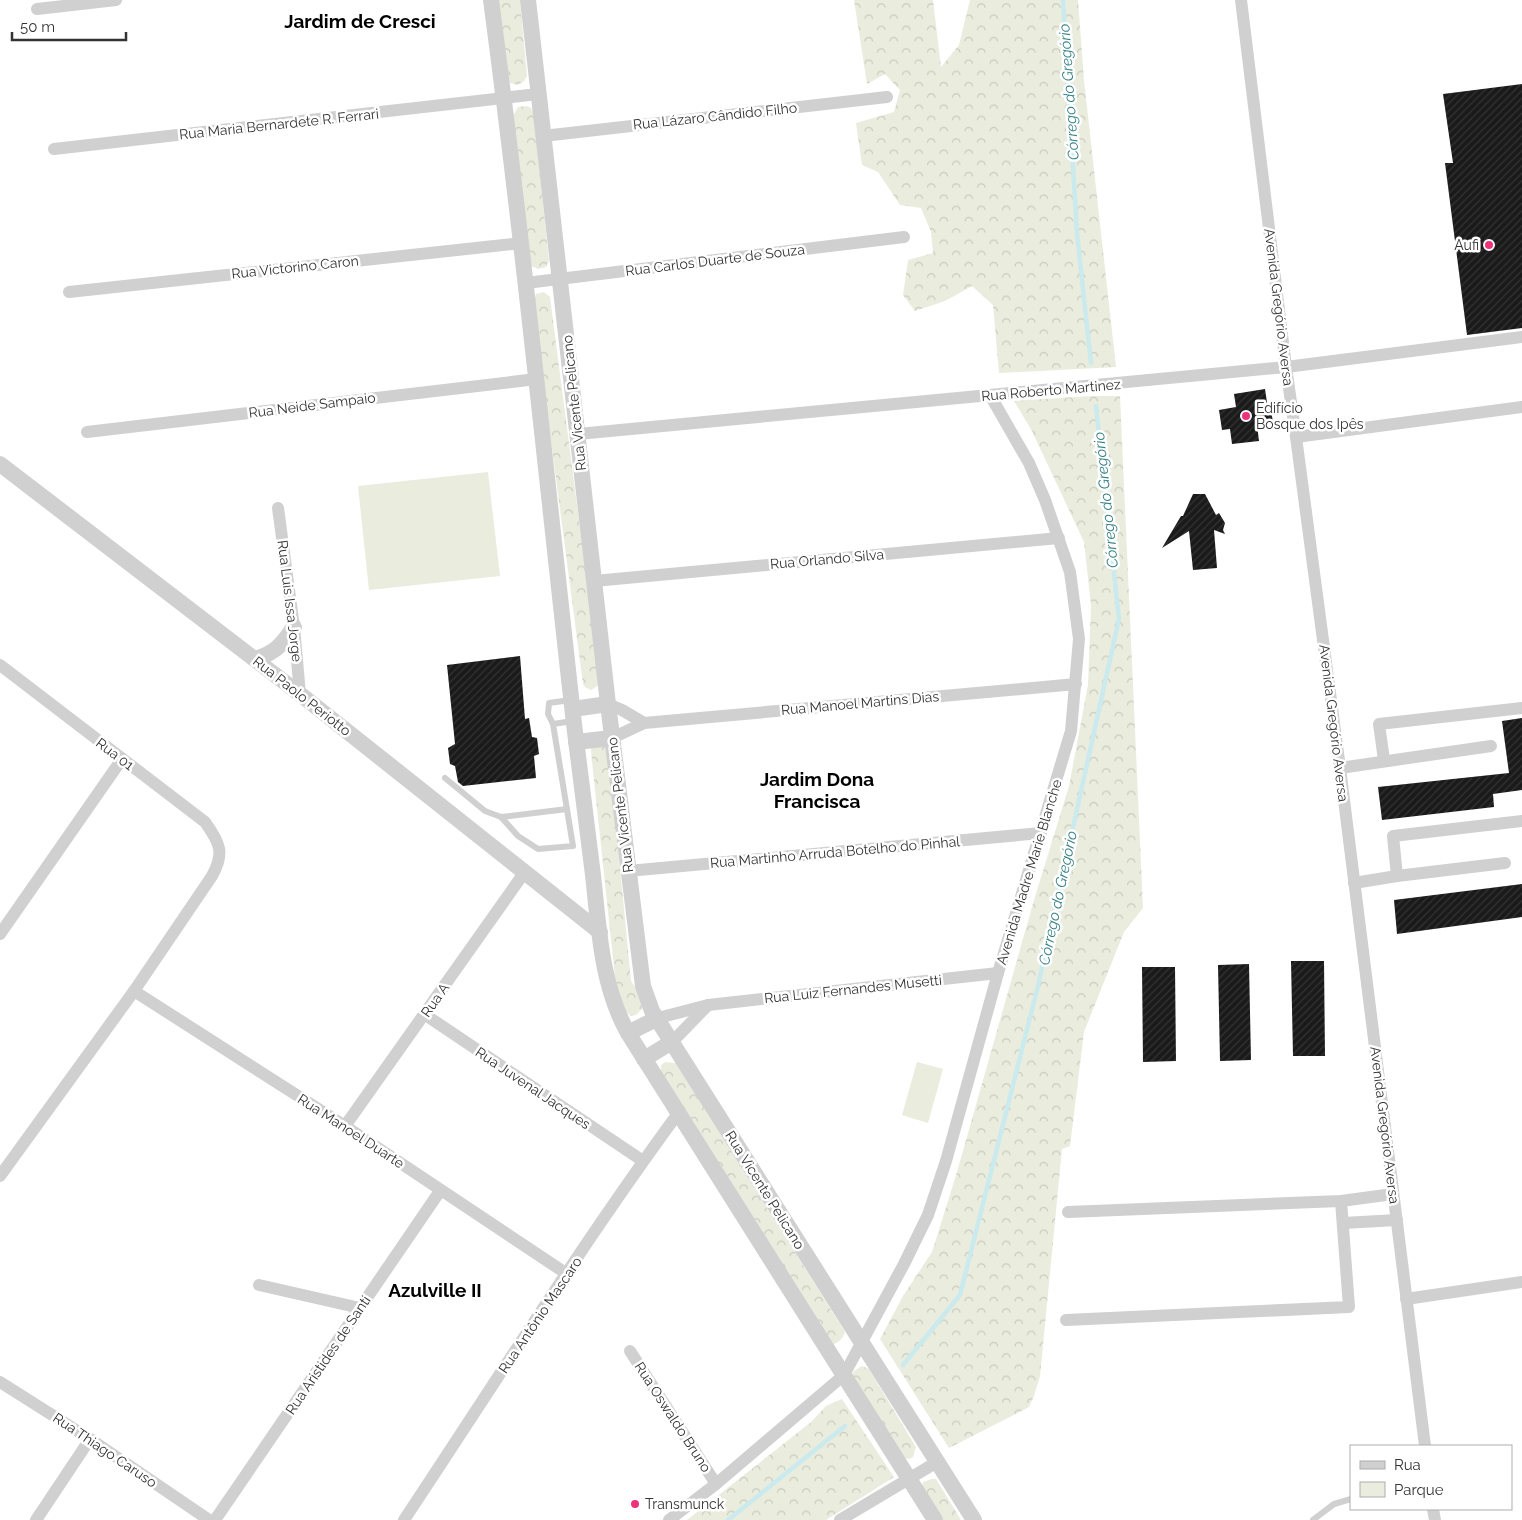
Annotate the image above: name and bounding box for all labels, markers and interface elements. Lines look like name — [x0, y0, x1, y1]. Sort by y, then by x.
scale bar — [12, 10, 126, 42]
district label: Jardim de Cresci — [284, 10, 436, 32]
text: 50 m — [20, 18, 55, 36]
water label: Córrego do Gregório — [1055, 23, 1083, 161]
street label: Rua Lázaro Cândido Filho — [632, 99, 798, 133]
street label: Rua Maria Bernardete R. Ferrari — [178, 106, 380, 142]
street label: Avenida Gregório Aversa — [1261, 227, 1297, 387]
place label: Aufi — [1454, 237, 1479, 253]
marker: Aufi — [1483, 239, 1495, 251]
street label: Rua Carlos Duarte de Souza — [624, 241, 806, 279]
street label: Rua Victorino Caron — [231, 252, 359, 282]
street label: Rua Vicente Pelicano — [559, 334, 589, 472]
street label: Rua Roberto Martinez — [981, 376, 1121, 404]
street label: Rua Neide Sampaio — [248, 389, 376, 421]
place label: Edifício Bosque dos Ipês — [1256, 400, 1364, 432]
marker: Edifício Bosque dos Ipês — [1240, 410, 1252, 422]
water label: Córrego do Gregório — [1090, 431, 1122, 569]
street label: Rua Luis Issa Jorge — [275, 539, 305, 663]
street label: Rua Orlando Silva — [769, 546, 885, 572]
street label: Avenida Gregório Aversa — [1316, 643, 1352, 803]
street label: Rua Paolo Periotto — [250, 653, 354, 739]
street label: Rua Manoel Martins Dias — [780, 688, 940, 718]
street label: Rua 01 — [93, 735, 137, 773]
street label: Rua Vicente Pelicano — [604, 736, 636, 874]
district label: Jardim Dona Francisca — [760, 768, 874, 812]
street label: Avenida Madre Marie Blanche — [993, 777, 1065, 967]
water label: Córrego do Gregório — [1035, 829, 1081, 967]
street label: Rua Martinho Arruda Botelho do Pinhal — [709, 833, 961, 871]
street label: Rua Luiz Fernandes Musetti — [763, 972, 943, 1006]
street label: Rua A — [418, 980, 453, 1020]
street label: Rua Juvenal Jacques — [473, 1044, 594, 1132]
street label: Avenida Gregório Aversa — [1367, 1045, 1403, 1205]
street label: Rua Manoel Duarte — [295, 1091, 407, 1171]
street label: Rua Vicente Pelicano — [722, 1128, 808, 1252]
street label: Rua Antônio Mascaro — [495, 1254, 585, 1376]
district label: Azulville II — [388, 1279, 482, 1301]
street label: Rua Aristides de Santi — [282, 1293, 374, 1417]
street label: Rua Oswaldo Bruno — [631, 1359, 715, 1475]
street label: Rua Thiago Caruso — [50, 1409, 160, 1491]
legend — [1350, 1445, 1512, 1510]
text: Rua — [1394, 1456, 1421, 1474]
text: Parque — [1394, 1481, 1444, 1499]
place label: Transmunck — [645, 1496, 725, 1512]
marker: Transmunck — [629, 1498, 641, 1510]

